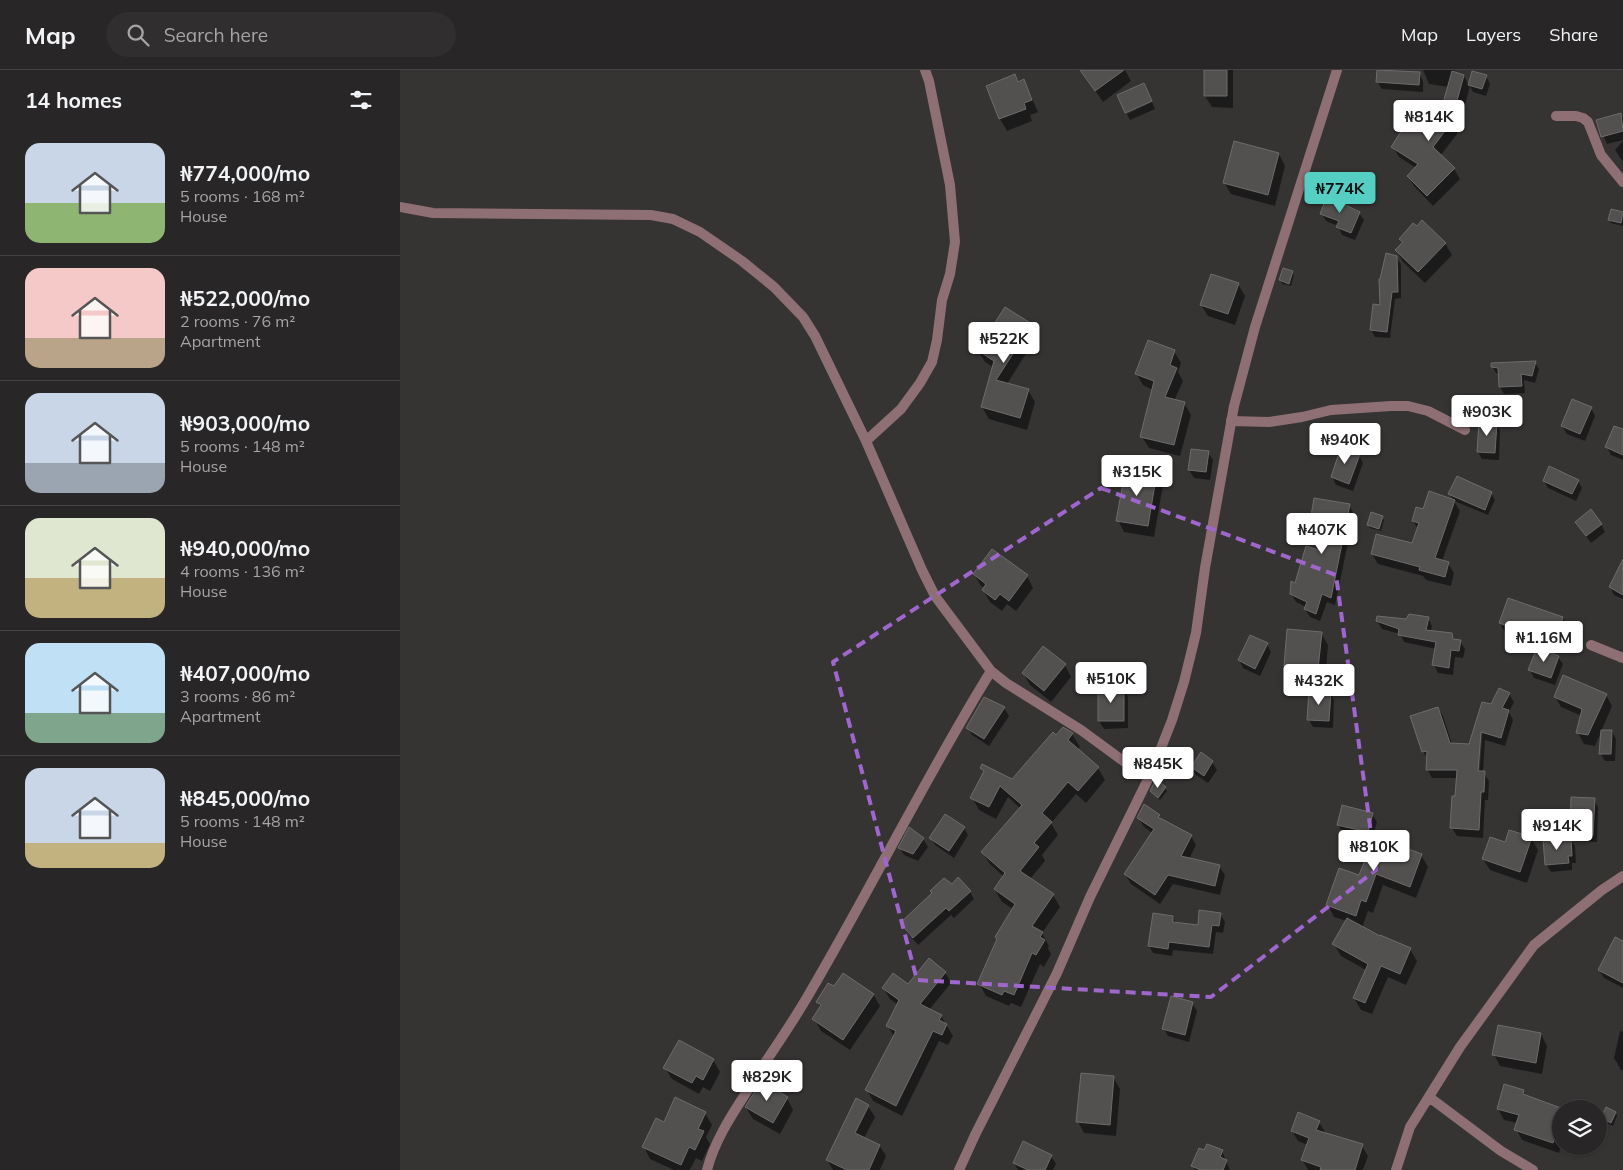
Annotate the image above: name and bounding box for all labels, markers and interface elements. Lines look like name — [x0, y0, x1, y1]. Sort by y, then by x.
search box — [106, 12, 456, 57]
text: Map — [25, 20, 76, 50]
icon: search — [124, 21, 152, 49]
text: Search here — [164, 23, 268, 47]
text: Map — [1401, 23, 1438, 46]
text: Layers — [1466, 23, 1521, 46]
text: Share — [1549, 23, 1598, 46]
icon: filters — [347, 86, 375, 114]
text: 14 homes — [25, 87, 122, 113]
pin: ₦814K — [1394, 100, 1464, 142]
text: ₦814K — [1404, 106, 1454, 126]
text: ₦774,000/mo — [180, 160, 310, 186]
icon: home — [65, 163, 125, 223]
pin: ₦774K — [1305, 172, 1375, 214]
text: ₦774K — [1315, 178, 1365, 198]
text: 5 rooms · 168 m² — [180, 186, 305, 206]
text: House — [180, 206, 227, 226]
text: ₦522,000/mo — [180, 285, 310, 311]
icon: home — [65, 288, 125, 348]
text: 2 rooms · 76 m² — [180, 311, 295, 331]
pin: ₦522K — [969, 322, 1039, 364]
text: ₦522K — [979, 328, 1029, 348]
text: Apartment — [180, 331, 261, 351]
pin: ₦903K — [1452, 394, 1522, 437]
text: ₦903K — [1462, 401, 1512, 421]
text: ₦903,000/mo — [180, 410, 310, 436]
icon: home — [65, 413, 125, 473]
pin: ₦940K — [1310, 422, 1380, 465]
text: ₦940K — [1320, 429, 1370, 449]
text: 5 rooms · 148 m² — [180, 436, 305, 456]
pin: ₦315K — [1102, 454, 1172, 497]
text: House — [180, 456, 227, 476]
text: ₦315K — [1112, 461, 1162, 481]
pin: ₦407K — [1287, 512, 1357, 555]
text: ₦407K — [1297, 519, 1347, 539]
text: ₦940,000/mo — [180, 535, 310, 561]
icon: home — [65, 538, 125, 598]
text: 4 rooms · 136 m² — [180, 561, 305, 581]
text: House — [180, 581, 227, 601]
pin: ₦1.16M — [1503, 620, 1585, 663]
text: ₦1.16M — [1516, 627, 1572, 647]
text: ₦407,000/mo — [180, 660, 310, 686]
pin: ₦510K — [1076, 662, 1146, 704]
icon: home — [65, 663, 125, 723]
pin: ₦432K — [1284, 664, 1354, 706]
text: ₦510K — [1086, 668, 1136, 688]
text: ₦432K — [1294, 670, 1344, 690]
text: 3 rooms · 86 m² — [180, 686, 295, 706]
text: Apartment — [180, 706, 261, 726]
pin: ₦845K — [1123, 746, 1193, 789]
text: ₦845K — [1133, 753, 1183, 773]
text: ₦845,000/mo — [180, 785, 310, 811]
icon: home — [65, 788, 125, 848]
pin: ₦914K — [1522, 808, 1592, 851]
text: 5 rooms · 148 m² — [180, 811, 305, 831]
text: ₦914K — [1532, 815, 1582, 835]
pin: ₦810K — [1339, 830, 1409, 872]
text: House — [180, 831, 227, 851]
text: ₦810K — [1349, 836, 1399, 856]
pin: ₦829K — [732, 1060, 802, 1102]
text: ₦829K — [742, 1066, 792, 1086]
map controls — [1552, 1100, 1607, 1155]
button: layers — [1552, 1100, 1607, 1155]

